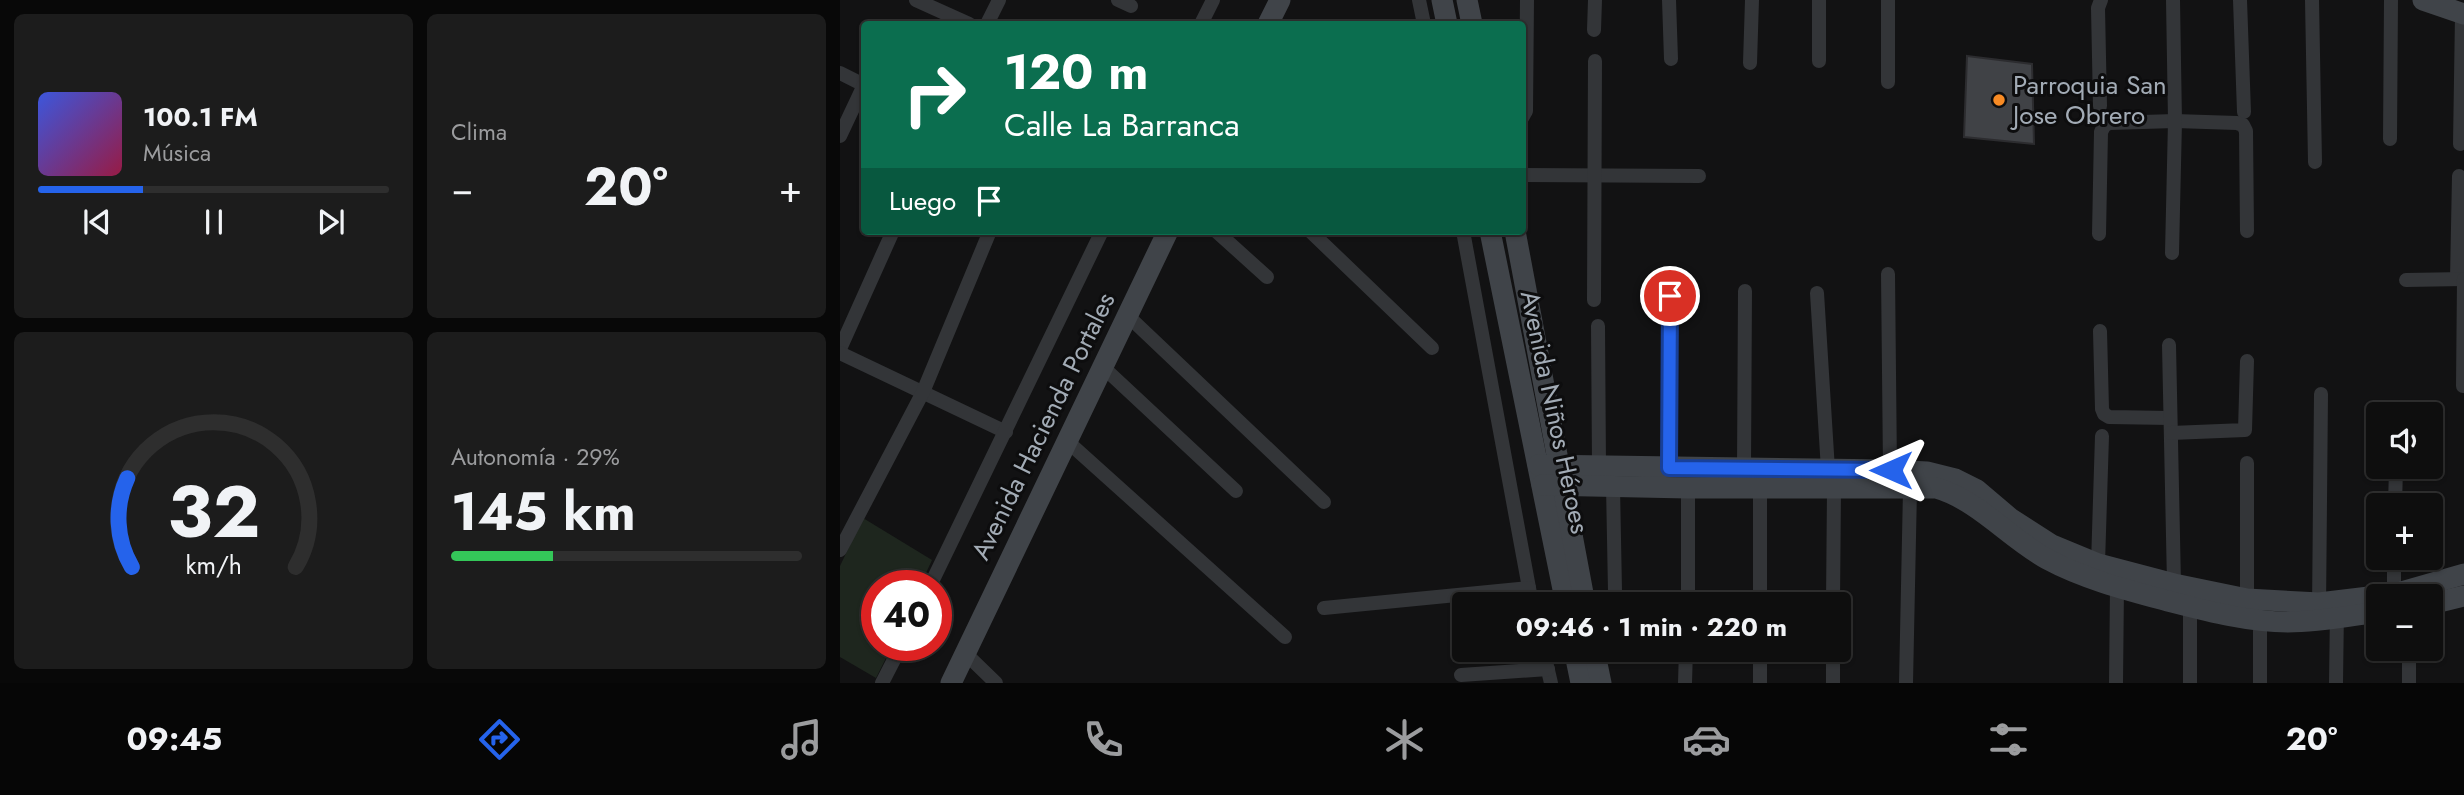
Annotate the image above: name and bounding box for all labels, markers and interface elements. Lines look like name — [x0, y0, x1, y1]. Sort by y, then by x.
text: 120 m — [1004, 37, 1148, 107]
icon: right — [889, 49, 980, 140]
place label: Parroquia San Jose Obrero — [2010, 66, 2167, 134]
marker: Parroquia San Jose Obrero — [1991, 92, 2007, 108]
text: 100.1 FM — [143, 98, 258, 136]
text: Calle La Barranca — [1004, 102, 1240, 148]
text: Clima — [451, 115, 507, 149]
text: Música — [143, 136, 211, 170]
text: 20° — [584, 149, 668, 225]
text: − — [451, 161, 473, 216]
text: + — [779, 161, 802, 216]
text: Luego — [889, 182, 956, 220]
icon: arrive — [970, 182, 1008, 220]
icon: previous — [78, 203, 116, 241]
icon: pause — [195, 203, 233, 241]
icon: next — [312, 203, 350, 241]
pin — [1640, 266, 1700, 326]
icon: arrive — [1651, 277, 1689, 315]
street label: Avenida Hacienda Portales — [962, 286, 1124, 566]
street label: Avenida Niños Héroes — [1511, 287, 1599, 537]
map controls — [2366, 402, 2443, 661]
button: sound — [2366, 402, 2443, 479]
position arrow — [1854, 433, 1928, 507]
text: Autonomía · 29% — [451, 440, 620, 474]
text: 32 — [167, 459, 260, 564]
text: 145 km — [451, 474, 636, 550]
button: + — [2366, 493, 2443, 570]
text: km/h — [185, 546, 242, 582]
speed limit sign: 40 — [861, 570, 952, 661]
button: − — [2366, 584, 2443, 661]
text: 09:46 · 1 min · 220 m — [1516, 608, 1787, 646]
icon: directions — [475, 715, 524, 764]
icon: music — [777, 715, 826, 764]
icon: phone — [1079, 715, 1128, 764]
icon: climate — [1380, 715, 1429, 764]
icon: car — [1682, 715, 1731, 764]
icon: filters — [1984, 715, 2033, 764]
text: 09:45 — [126, 716, 222, 762]
text: 20° — [2286, 716, 2338, 762]

